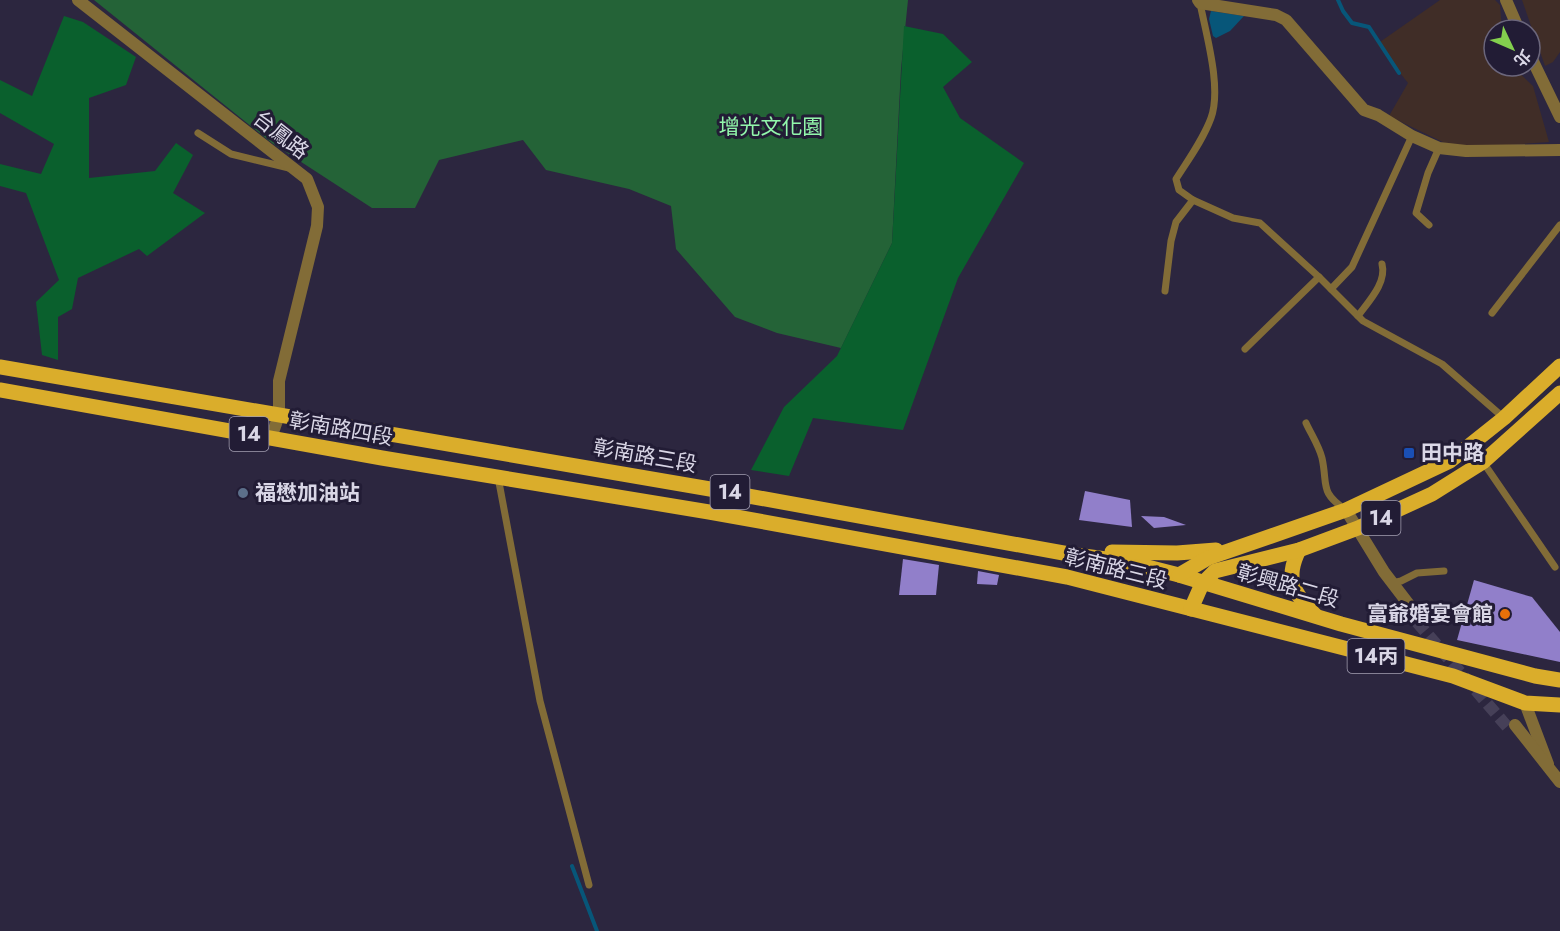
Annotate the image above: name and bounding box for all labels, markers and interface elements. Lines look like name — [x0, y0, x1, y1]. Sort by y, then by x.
north arrow — [1482, 18, 1542, 78]
text: 北 — [1509, 44, 1536, 72]
street label: 台鳳路 — [247, 104, 315, 166]
park label: 增光文化園 — [719, 112, 824, 142]
street label: 彰南路四段 — [287, 405, 395, 453]
road number: 14 — [230, 417, 268, 451]
street label: 彰南路三段 — [591, 432, 699, 480]
place label: 田中路 — [1421, 438, 1484, 468]
marker: 田中路 — [1402, 446, 1416, 460]
road number: 14 — [710, 475, 750, 509]
place label: 福懋加油站 — [255, 478, 360, 508]
marker: 福懋加油站 — [236, 486, 250, 500]
road number: 14 — [1362, 501, 1400, 535]
street label: 彰南路三段 — [1061, 542, 1171, 596]
street label: 彰興路二段 — [1233, 557, 1343, 615]
place label: 富爺婚宴會館 — [1367, 599, 1493, 629]
marker: 富爺婚宴會館 — [1498, 607, 1512, 621]
road number: 14丙 — [1348, 639, 1404, 673]

